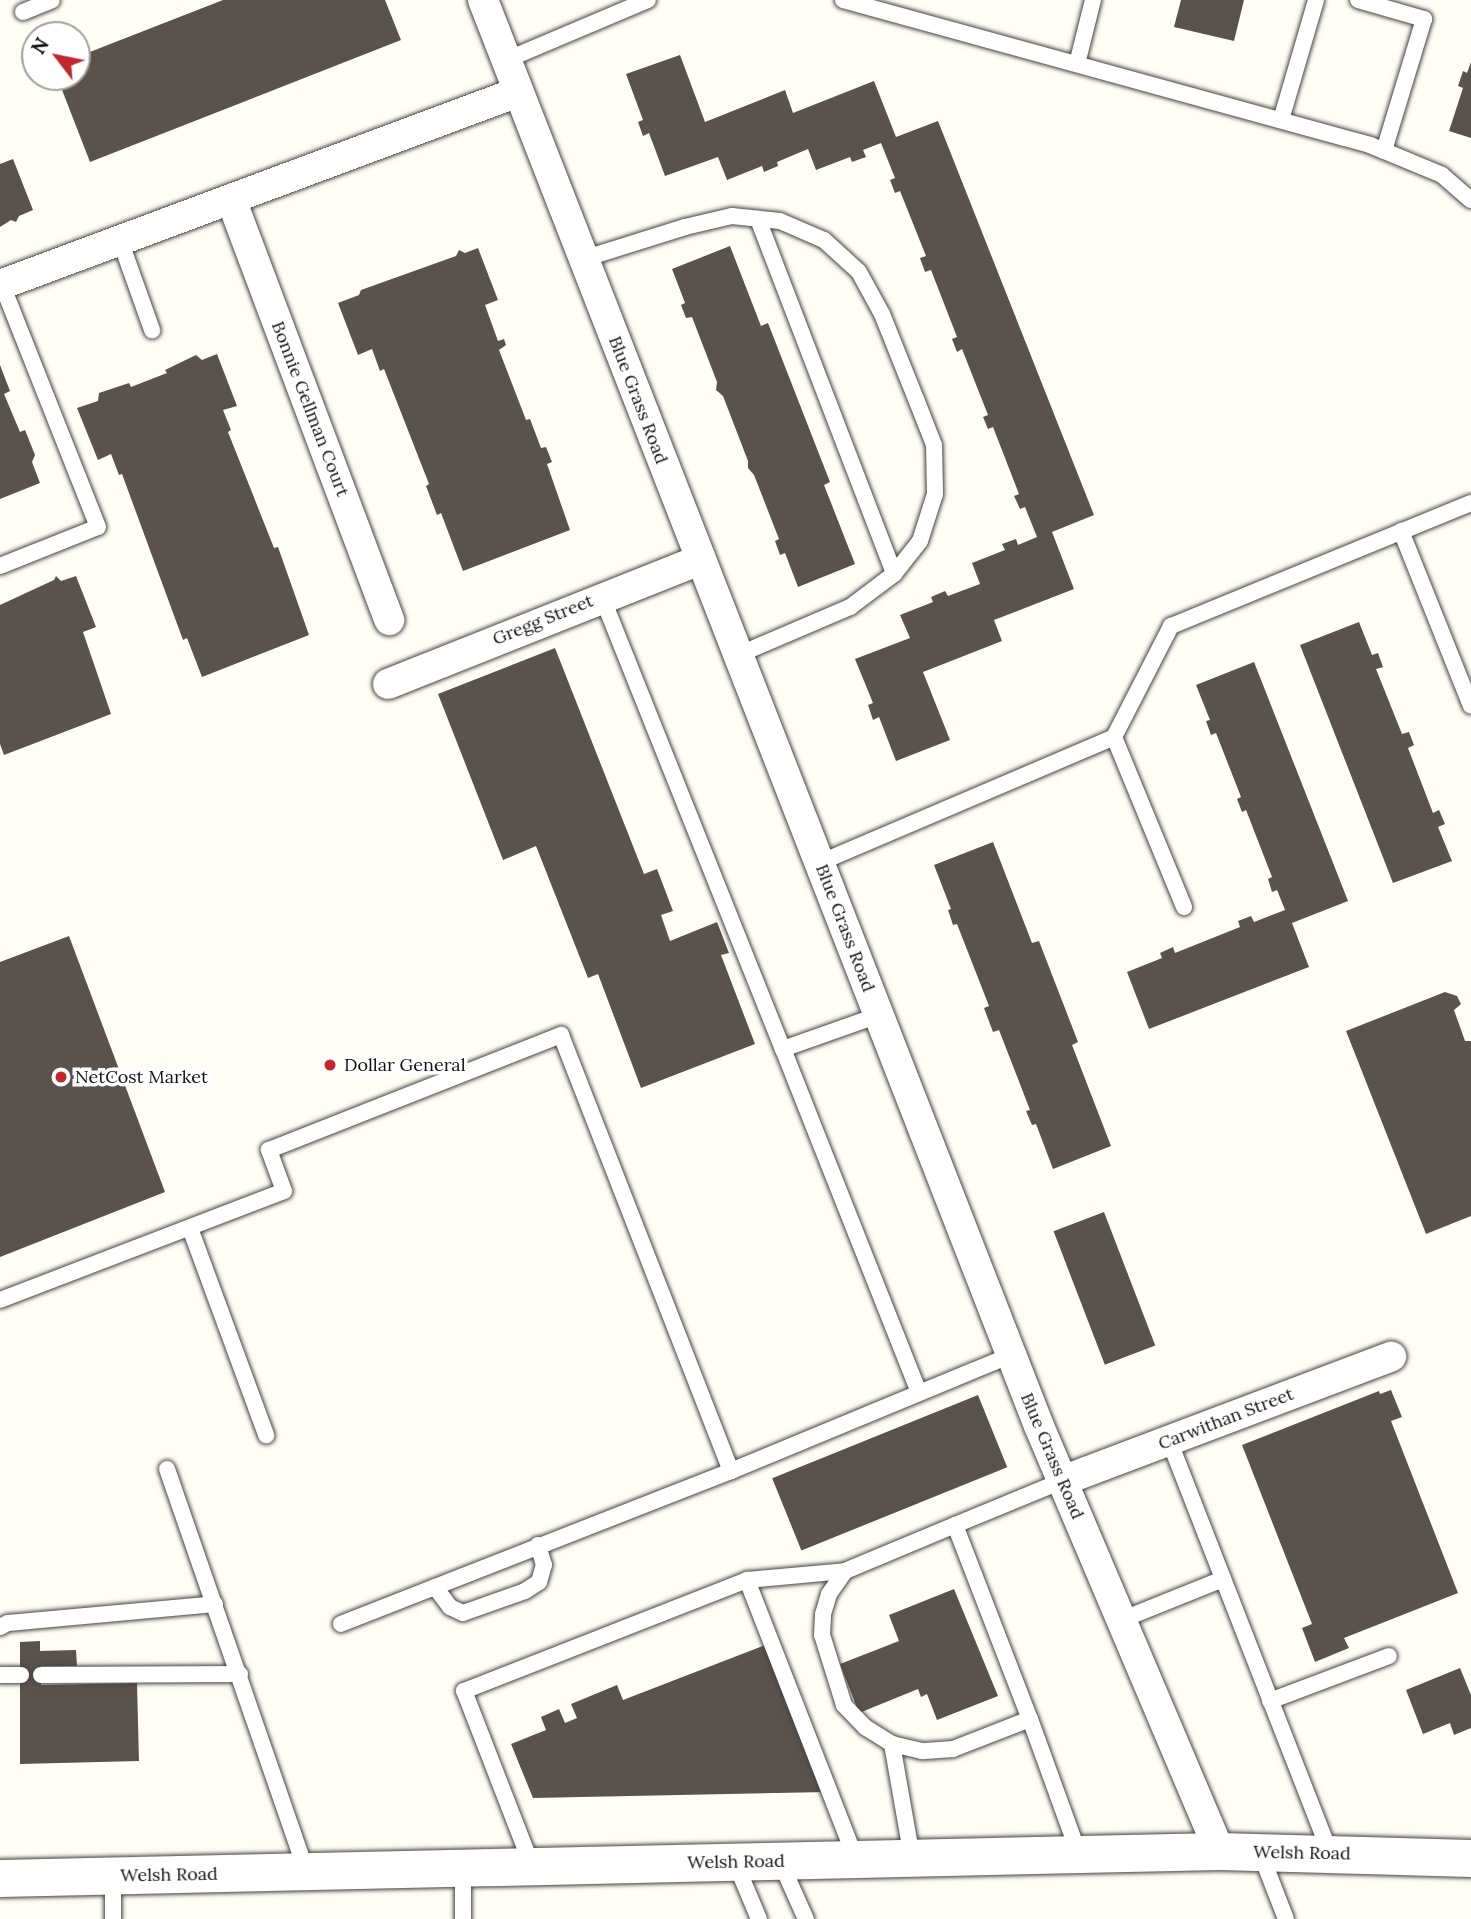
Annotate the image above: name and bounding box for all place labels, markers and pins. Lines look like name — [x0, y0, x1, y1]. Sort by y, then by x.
place label: Dollar General — [344, 1054, 466, 1076]
marker: Dollar General — [322, 1057, 338, 1073]
place label: NetCost Market — [75, 1066, 208, 1088]
marker: NetCost Market — [53, 1069, 69, 1085]

